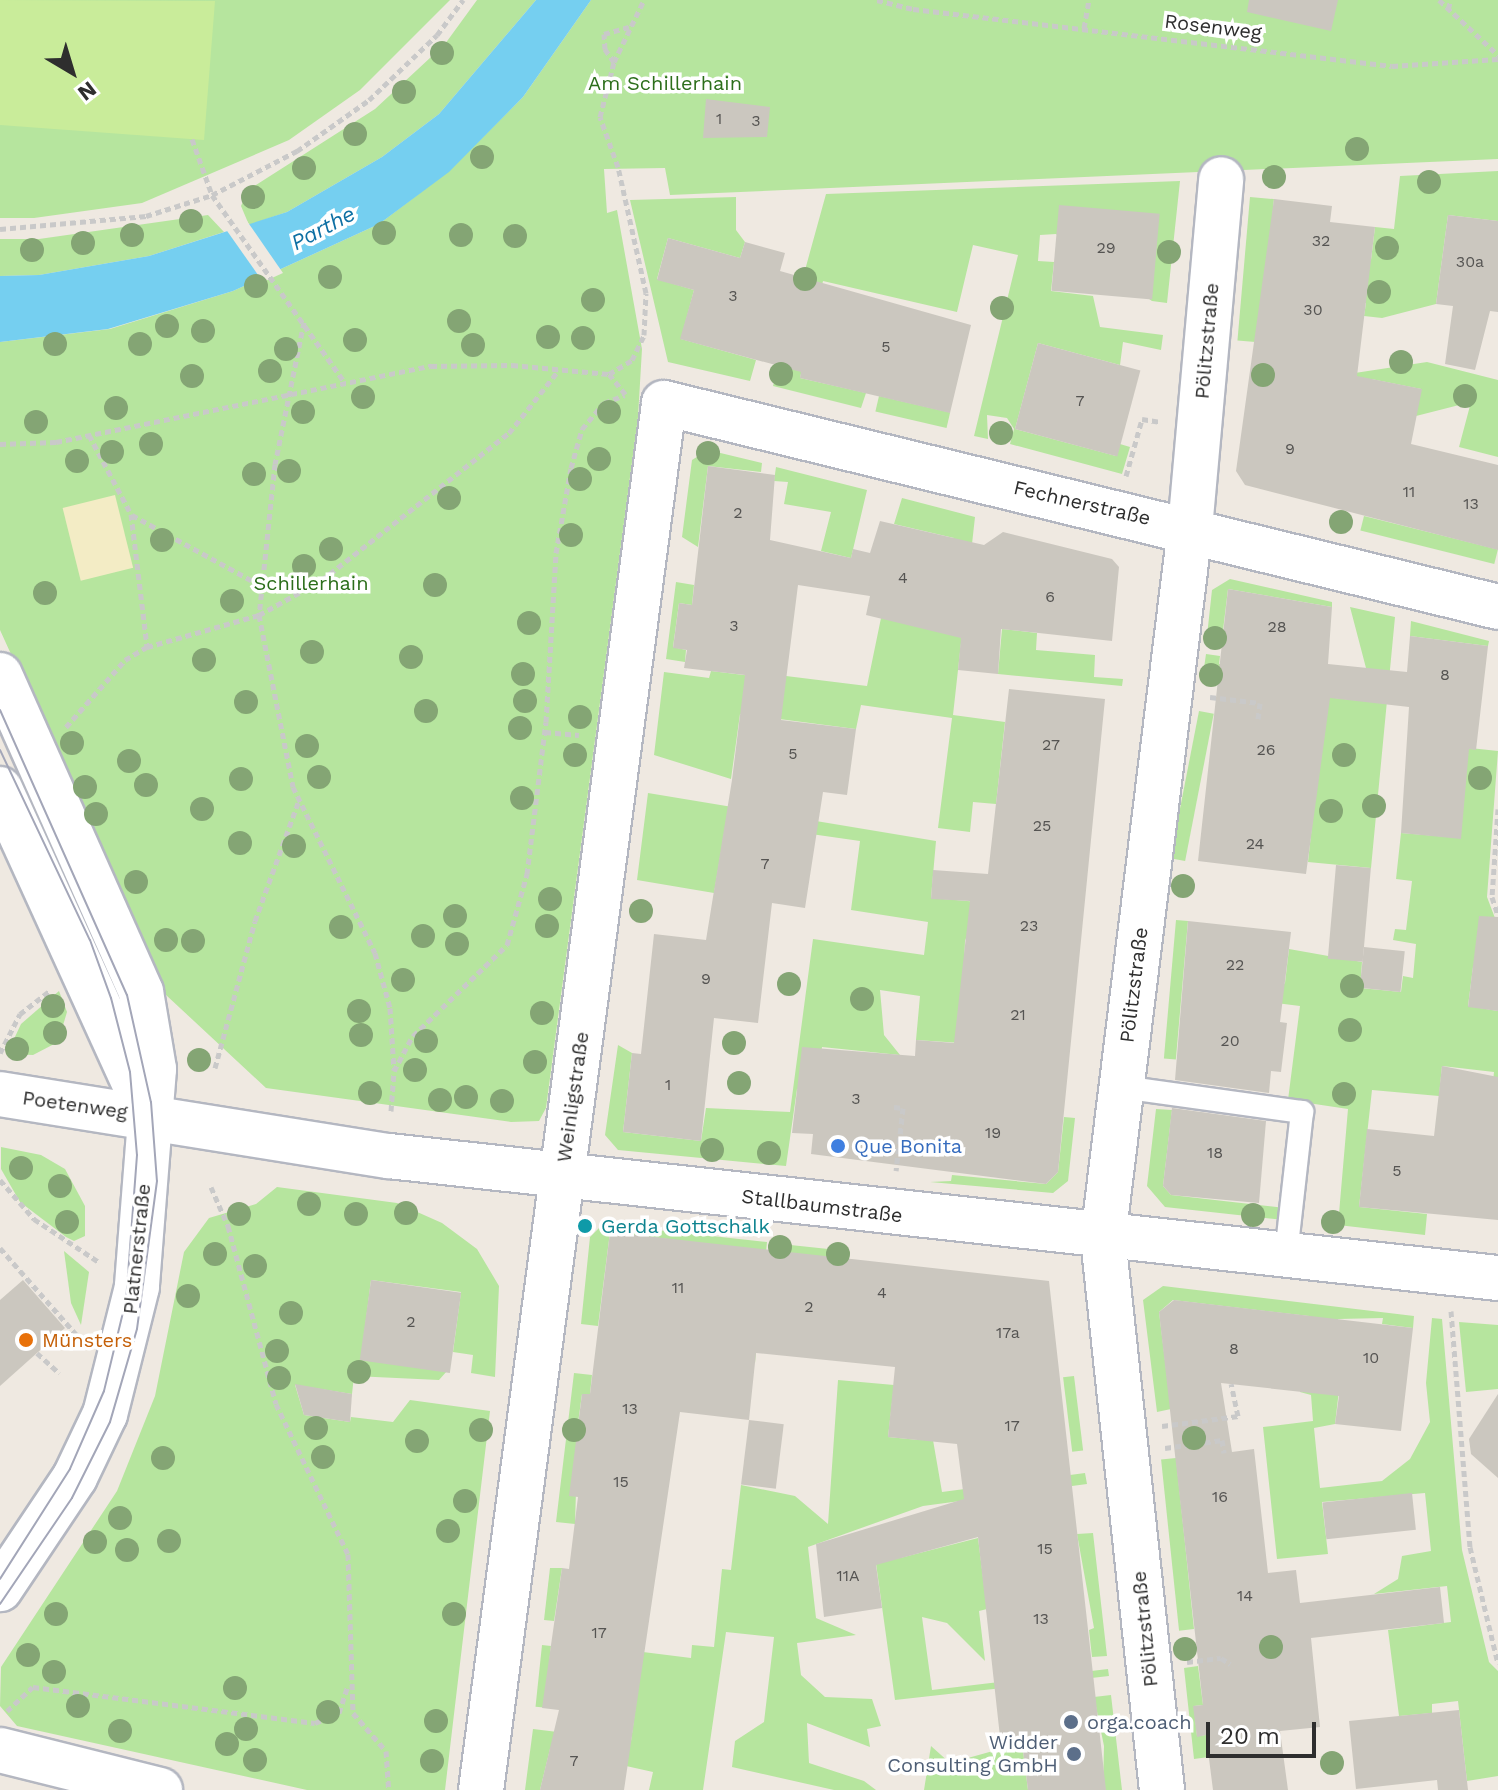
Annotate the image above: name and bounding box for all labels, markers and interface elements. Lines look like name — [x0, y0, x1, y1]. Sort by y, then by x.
street label: Rosenweg — [1163, 9, 1263, 45]
north arrow — [32, 32, 112, 112]
park label: Am Schillerhain — [588, 71, 742, 95]
text: N — [73, 76, 101, 106]
house number: 1 — [716, 109, 722, 129]
house number: 3 — [751, 111, 761, 131]
water label: Parthe — [286, 200, 360, 256]
house number: 32 — [1312, 231, 1330, 251]
house number: 29 — [1096, 238, 1116, 258]
house number: 30a — [1456, 252, 1484, 272]
street label: Pölitzstraße — [1190, 282, 1224, 400]
house number: 3 — [728, 286, 738, 306]
house number: 30 — [1303, 300, 1323, 320]
house number: 5 — [881, 337, 891, 357]
house number: 7 — [1076, 391, 1084, 411]
house number: 9 — [1285, 439, 1295, 459]
street label: Fechnerstraße — [1011, 476, 1153, 530]
house number: 11 — [1403, 482, 1415, 502]
house number: 13 — [1463, 494, 1479, 514]
house number: 2 — [733, 503, 743, 523]
house number: 4 — [898, 568, 908, 588]
park label: Schillerhain — [253, 571, 369, 595]
house number: 6 — [1045, 587, 1055, 607]
house number: 3 — [729, 616, 739, 636]
house number: 28 — [1267, 617, 1287, 637]
house number: 8 — [1440, 665, 1450, 685]
house number: 27 — [1042, 735, 1060, 755]
house number: 26 — [1256, 740, 1276, 760]
house number: 5 — [788, 744, 798, 764]
house number: 25 — [1033, 816, 1051, 836]
house number: 24 — [1246, 834, 1264, 854]
house number: 7 — [761, 854, 769, 874]
house number: 23 — [1020, 916, 1038, 936]
street label: Pölitzstraße — [1115, 926, 1153, 1044]
house number: 22 — [1226, 955, 1244, 975]
house number: 9 — [701, 969, 711, 989]
house number: 21 — [1010, 1005, 1026, 1025]
street label: Weinligstraße — [552, 1030, 594, 1164]
house number: 20 — [1220, 1031, 1240, 1051]
house number: 1 — [665, 1075, 671, 1095]
street label: Poetenweg — [21, 1086, 129, 1124]
house number: 3 — [851, 1089, 861, 1109]
house number: 19 — [985, 1123, 1001, 1143]
place label: Que Bonita — [854, 1134, 962, 1158]
marker: Que Bonita — [829, 1137, 847, 1155]
house number: 18 — [1207, 1143, 1223, 1163]
house number: 5 — [1392, 1161, 1402, 1181]
street label: Platnerstraße — [118, 1182, 156, 1316]
street label: Stallbaumstraße — [740, 1184, 904, 1228]
place label: Gerda Gottschalk — [601, 1214, 770, 1238]
marker: Gerda Gottschalk — [576, 1217, 594, 1235]
house number: 11 — [672, 1278, 684, 1298]
house number: 4 — [877, 1283, 887, 1303]
house number: 2 — [804, 1297, 814, 1317]
house number: 2 — [406, 1312, 416, 1332]
house number: 17a — [996, 1323, 1020, 1343]
place label: Münsters — [42, 1328, 132, 1352]
marker: Münsters — [17, 1331, 35, 1349]
house number: 8 — [1229, 1339, 1239, 1359]
house number: 10 — [1363, 1348, 1379, 1368]
house number: 13 — [622, 1399, 638, 1419]
house number: 17 — [1004, 1416, 1020, 1436]
house number: 15 — [613, 1472, 629, 1492]
house number: 16 — [1212, 1487, 1228, 1507]
house number: 15 — [1037, 1539, 1053, 1559]
house number: 11A — [836, 1566, 860, 1586]
street label: Pölitzstraße — [1127, 1570, 1163, 1688]
house number: 14 — [1237, 1586, 1253, 1606]
house number: 13 — [1033, 1609, 1049, 1629]
house number: 17 — [591, 1623, 607, 1643]
scale bar — [1210, 1706, 1320, 1756]
place label: orga.coach — [1087, 1710, 1192, 1734]
marker: orga.coach — [1062, 1713, 1080, 1731]
text: 20 m — [1220, 1722, 1280, 1750]
place label: Widder Consulting GmbH — [887, 1730, 1058, 1777]
marker: Widder Consulting GmbH — [1065, 1745, 1083, 1763]
house number: 7 — [570, 1751, 578, 1771]

